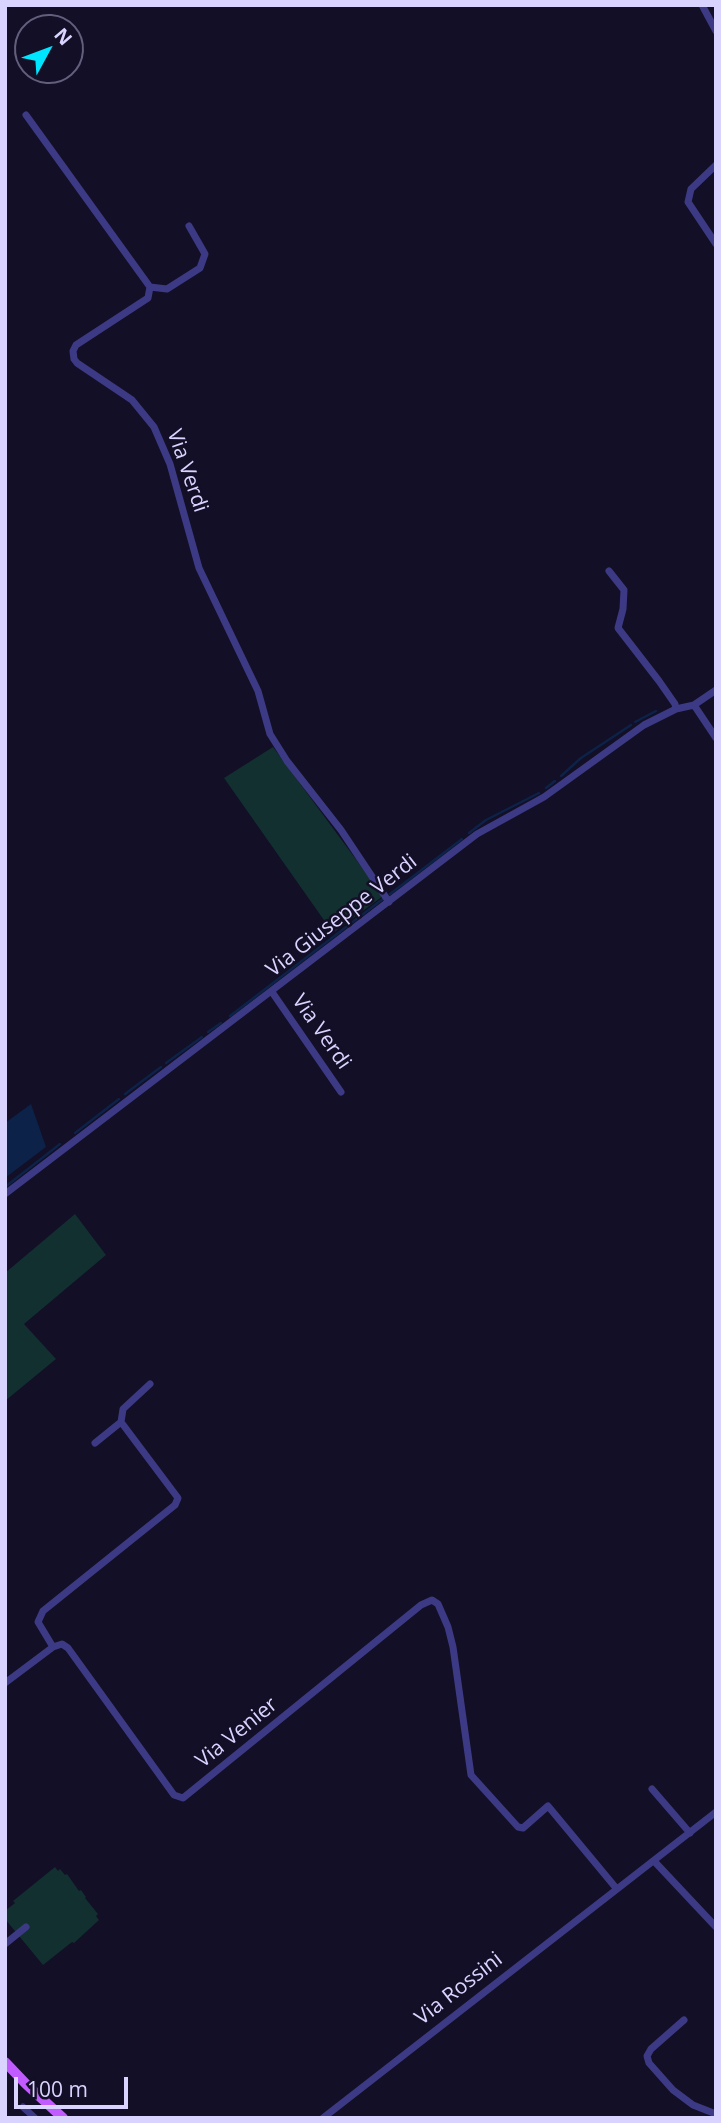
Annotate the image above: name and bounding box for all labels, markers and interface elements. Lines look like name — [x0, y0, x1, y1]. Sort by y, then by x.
north arrow — [14, 14, 84, 84]
text: N — [48, 22, 78, 51]
street label: Via Verdi — [161, 426, 213, 516]
street label: Via Giuseppe Verdi — [262, 849, 422, 983]
street label: Via Verdi — [286, 990, 356, 1074]
street label: Via Venier — [191, 1692, 283, 1774]
street label: Via Rossini — [410, 1947, 508, 2031]
scale bar — [18, 2064, 131, 2108]
text: 100 m — [27, 2075, 88, 2103]

